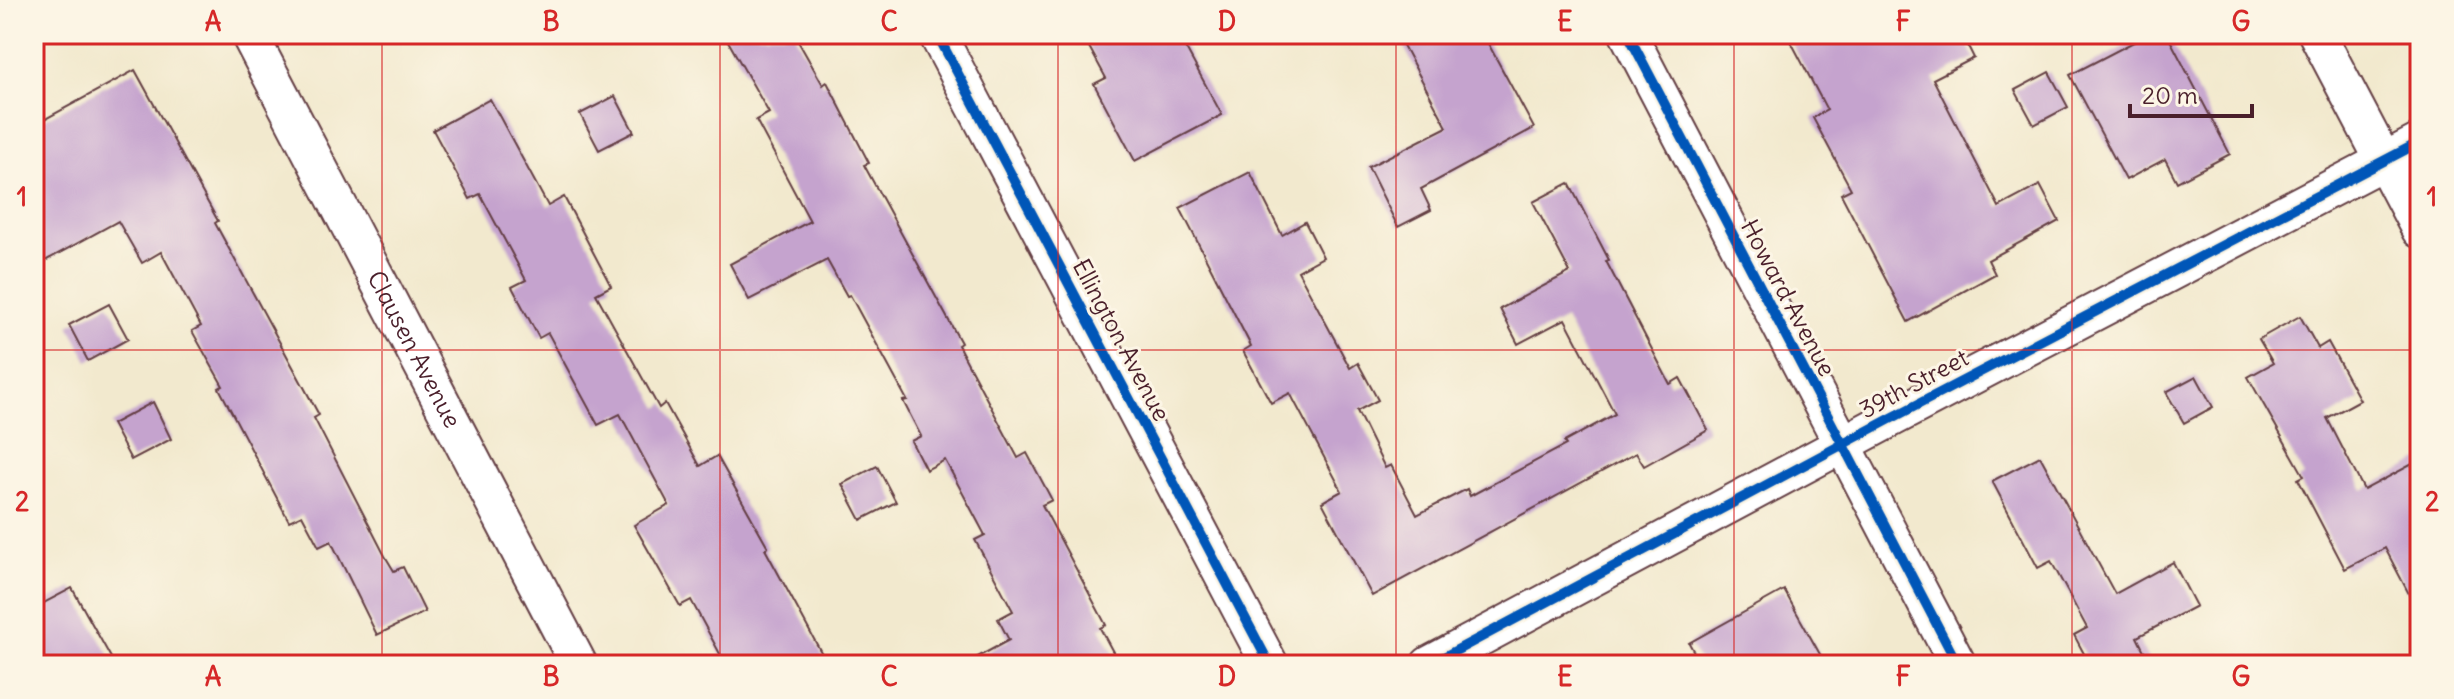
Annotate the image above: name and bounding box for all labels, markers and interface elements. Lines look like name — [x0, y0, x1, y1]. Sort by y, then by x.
text: A — [205, 5, 222, 38]
text: B — [542, 5, 560, 38]
text: C — [880, 5, 898, 38]
text: D — [1218, 5, 1236, 38]
text: E — [1557, 5, 1573, 38]
text: F — [1896, 5, 1911, 38]
text: G — [2232, 5, 2251, 38]
scale bar — [2130, 68, 2252, 118]
text: 20 m — [2142, 80, 2198, 110]
text: 1 — [17, 180, 27, 213]
text: 1 — [2427, 180, 2437, 213]
street label: Howard Avenue — [1735, 214, 1843, 381]
street label: Ellington Avenue — [1067, 253, 1177, 426]
street label: Clausen Avenue — [362, 266, 468, 432]
street label: 39th Street — [1854, 342, 1973, 424]
text: 2 — [15, 485, 29, 518]
text: 2 — [2425, 485, 2439, 518]
text: A — [205, 660, 222, 693]
text: B — [542, 660, 560, 693]
text: C — [880, 660, 898, 693]
text: D — [1218, 660, 1236, 693]
text: E — [1557, 660, 1573, 693]
text: F — [1896, 660, 1911, 693]
text: G — [2232, 660, 2251, 693]

